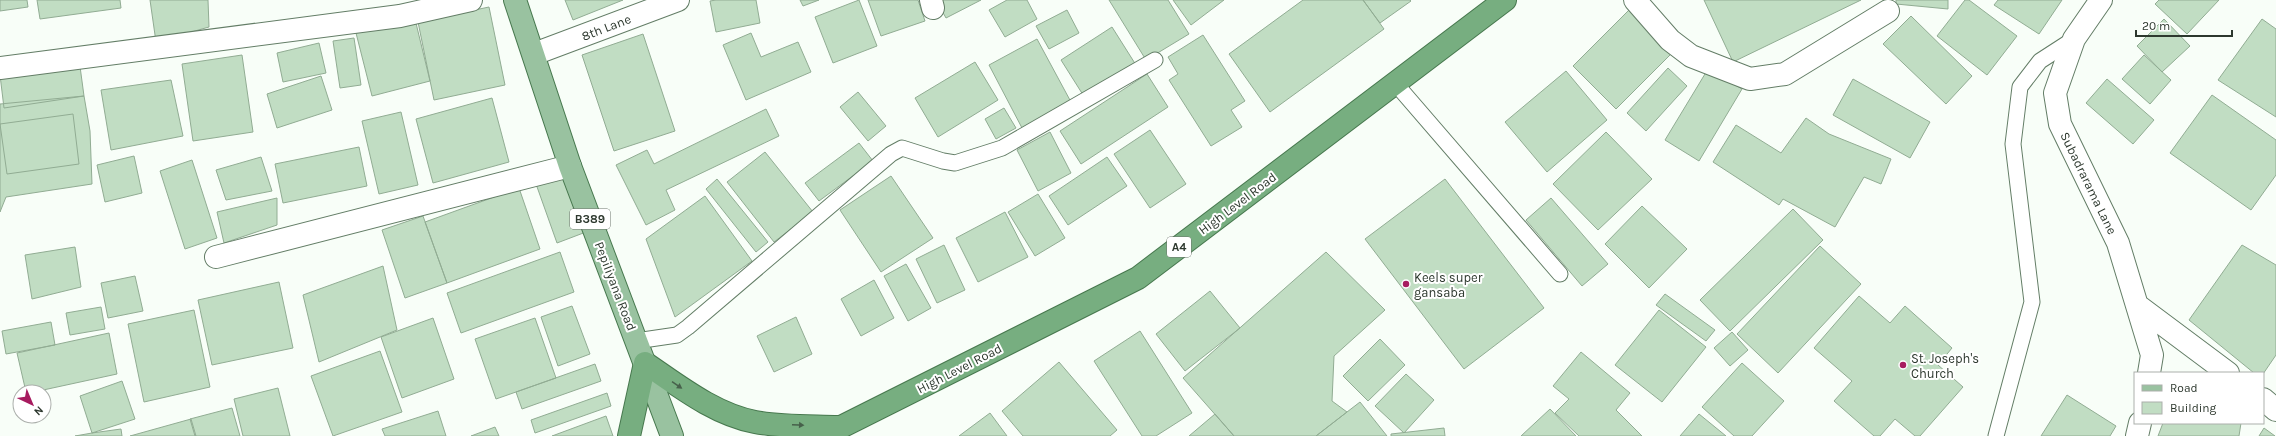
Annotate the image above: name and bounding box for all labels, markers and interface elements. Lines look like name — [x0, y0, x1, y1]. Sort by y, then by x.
street label: 8th Lane — [579, 11, 633, 44]
scale bar — [2136, 12, 2232, 38]
text: 20 m — [2142, 19, 2170, 33]
street label: Subadrarama Lane — [2057, 130, 2120, 237]
street label: High Level Road — [1195, 169, 1279, 238]
road number: B389 — [570, 209, 610, 229]
road number: A4 — [1167, 237, 1191, 257]
street label: Pepiliyana Road — [592, 240, 639, 333]
place label: Keels super gansaba — [1414, 270, 1483, 300]
marker: Keels super gansaba — [1401, 279, 1411, 289]
street label: High Level Road — [914, 341, 1004, 396]
place label: St. Joseph's Church — [1911, 351, 1979, 381]
marker: St. Joseph's Church — [1898, 360, 1908, 370]
legend — [2134, 372, 2264, 424]
one-way arrow — [672, 381, 683, 389]
text: Road — [2170, 381, 2198, 395]
north arrow — [12, 384, 52, 424]
text: Building — [2170, 401, 2217, 415]
text: N — [31, 403, 46, 418]
one-way arrow — [792, 421, 804, 428]

